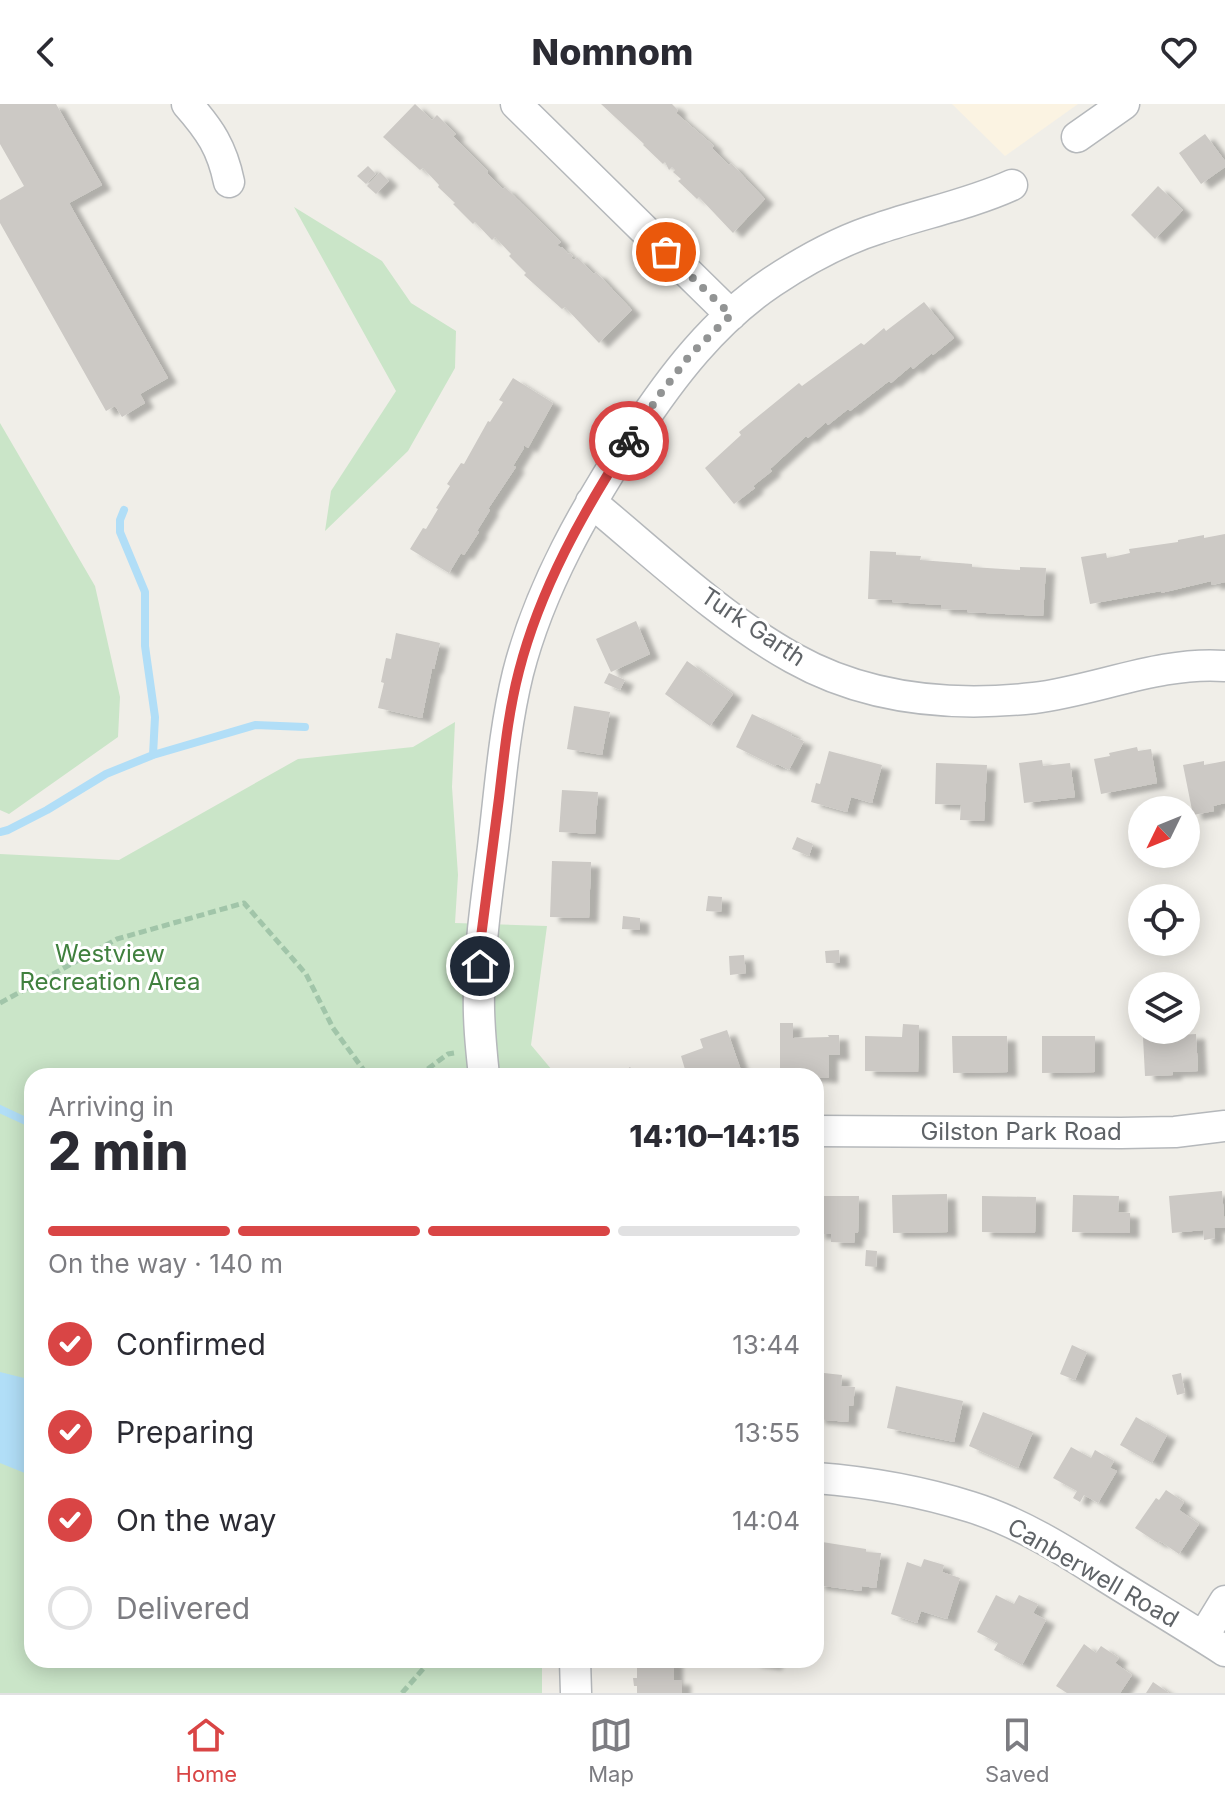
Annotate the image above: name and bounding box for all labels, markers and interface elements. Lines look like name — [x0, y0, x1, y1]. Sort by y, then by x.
icon: back — [24, 30, 68, 74]
text: Nomnom — [532, 30, 693, 74]
icon: heart — [1157, 30, 1201, 74]
pin — [632, 218, 700, 286]
icon: bag — [644, 230, 688, 274]
courier — [589, 401, 669, 481]
icon: bike — [607, 419, 651, 463]
street label: Turk Garth — [695, 581, 811, 672]
north arrow — [1128, 796, 1200, 868]
map controls — [1128, 796, 1200, 1044]
button: locate — [1128, 884, 1200, 956]
pin — [446, 932, 514, 1000]
park label: Westview Recreation Area — [19, 939, 201, 996]
icon: home — [458, 944, 502, 988]
button: layers — [1128, 972, 1200, 1044]
text: Arriving in — [48, 1091, 174, 1122]
street label: Gilston Park Road — [920, 1117, 1122, 1146]
text: 14:10–14:15 — [629, 1118, 800, 1154]
text: 2 min — [48, 1120, 189, 1183]
text: On the way · 140 m — [48, 1248, 283, 1279]
icon: check — [48, 1322, 92, 1366]
text: Confirmed — [116, 1326, 266, 1362]
text: 13:44 — [732, 1329, 800, 1360]
icon: check — [48, 1410, 92, 1454]
text: Preparing — [116, 1414, 254, 1450]
text: 13:55 — [734, 1417, 800, 1448]
icon: check — [48, 1498, 92, 1542]
text: On the way — [116, 1502, 276, 1538]
text: 14:04 — [732, 1505, 800, 1536]
street label: Canberwell Road — [1003, 1512, 1184, 1633]
text: Delivered — [116, 1590, 250, 1626]
tab: Home — [176, 1713, 237, 1787]
tab: Map — [588, 1713, 634, 1787]
tab: Saved — [985, 1713, 1049, 1787]

